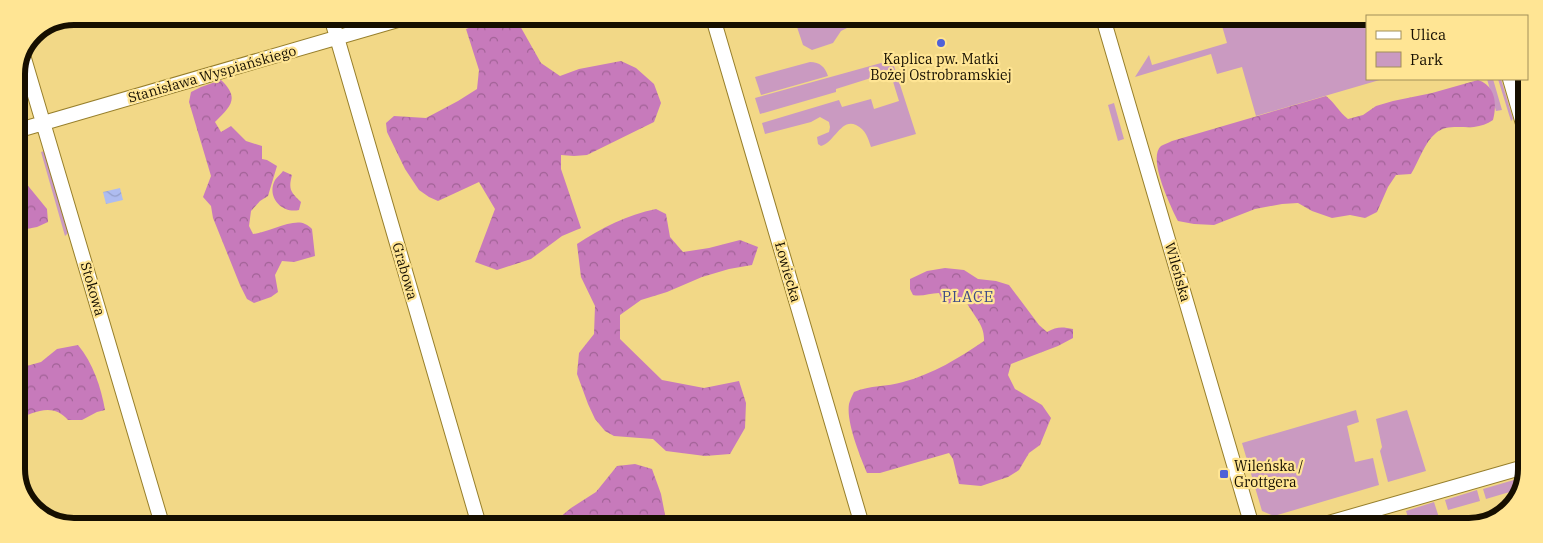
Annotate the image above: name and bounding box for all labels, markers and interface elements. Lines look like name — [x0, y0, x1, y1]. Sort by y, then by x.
legend — [1366, 15, 1528, 80]
text: Ulica — [1410, 25, 1446, 44]
marker: Kaplica pw. Matki Bożej Ostrobramskiej — [935, 37, 947, 49]
street label: Stanisława Wyspiańskiego — [126, 41, 298, 107]
place label: Kaplica pw. Matki Bożej Ostrobramskiej — [870, 50, 1012, 84]
text: Park — [1410, 50, 1443, 69]
street label: Grabowa — [388, 240, 422, 302]
street label: Łowiecka — [771, 240, 805, 305]
street label: Wileńska — [1161, 240, 1195, 304]
street label: Stokowa — [77, 260, 109, 318]
district label: PLACE — [942, 287, 994, 306]
place label: Wileńska / Grottgera — [1234, 457, 1303, 491]
marker: Wileńska / Grottgera — [1218, 468, 1230, 480]

